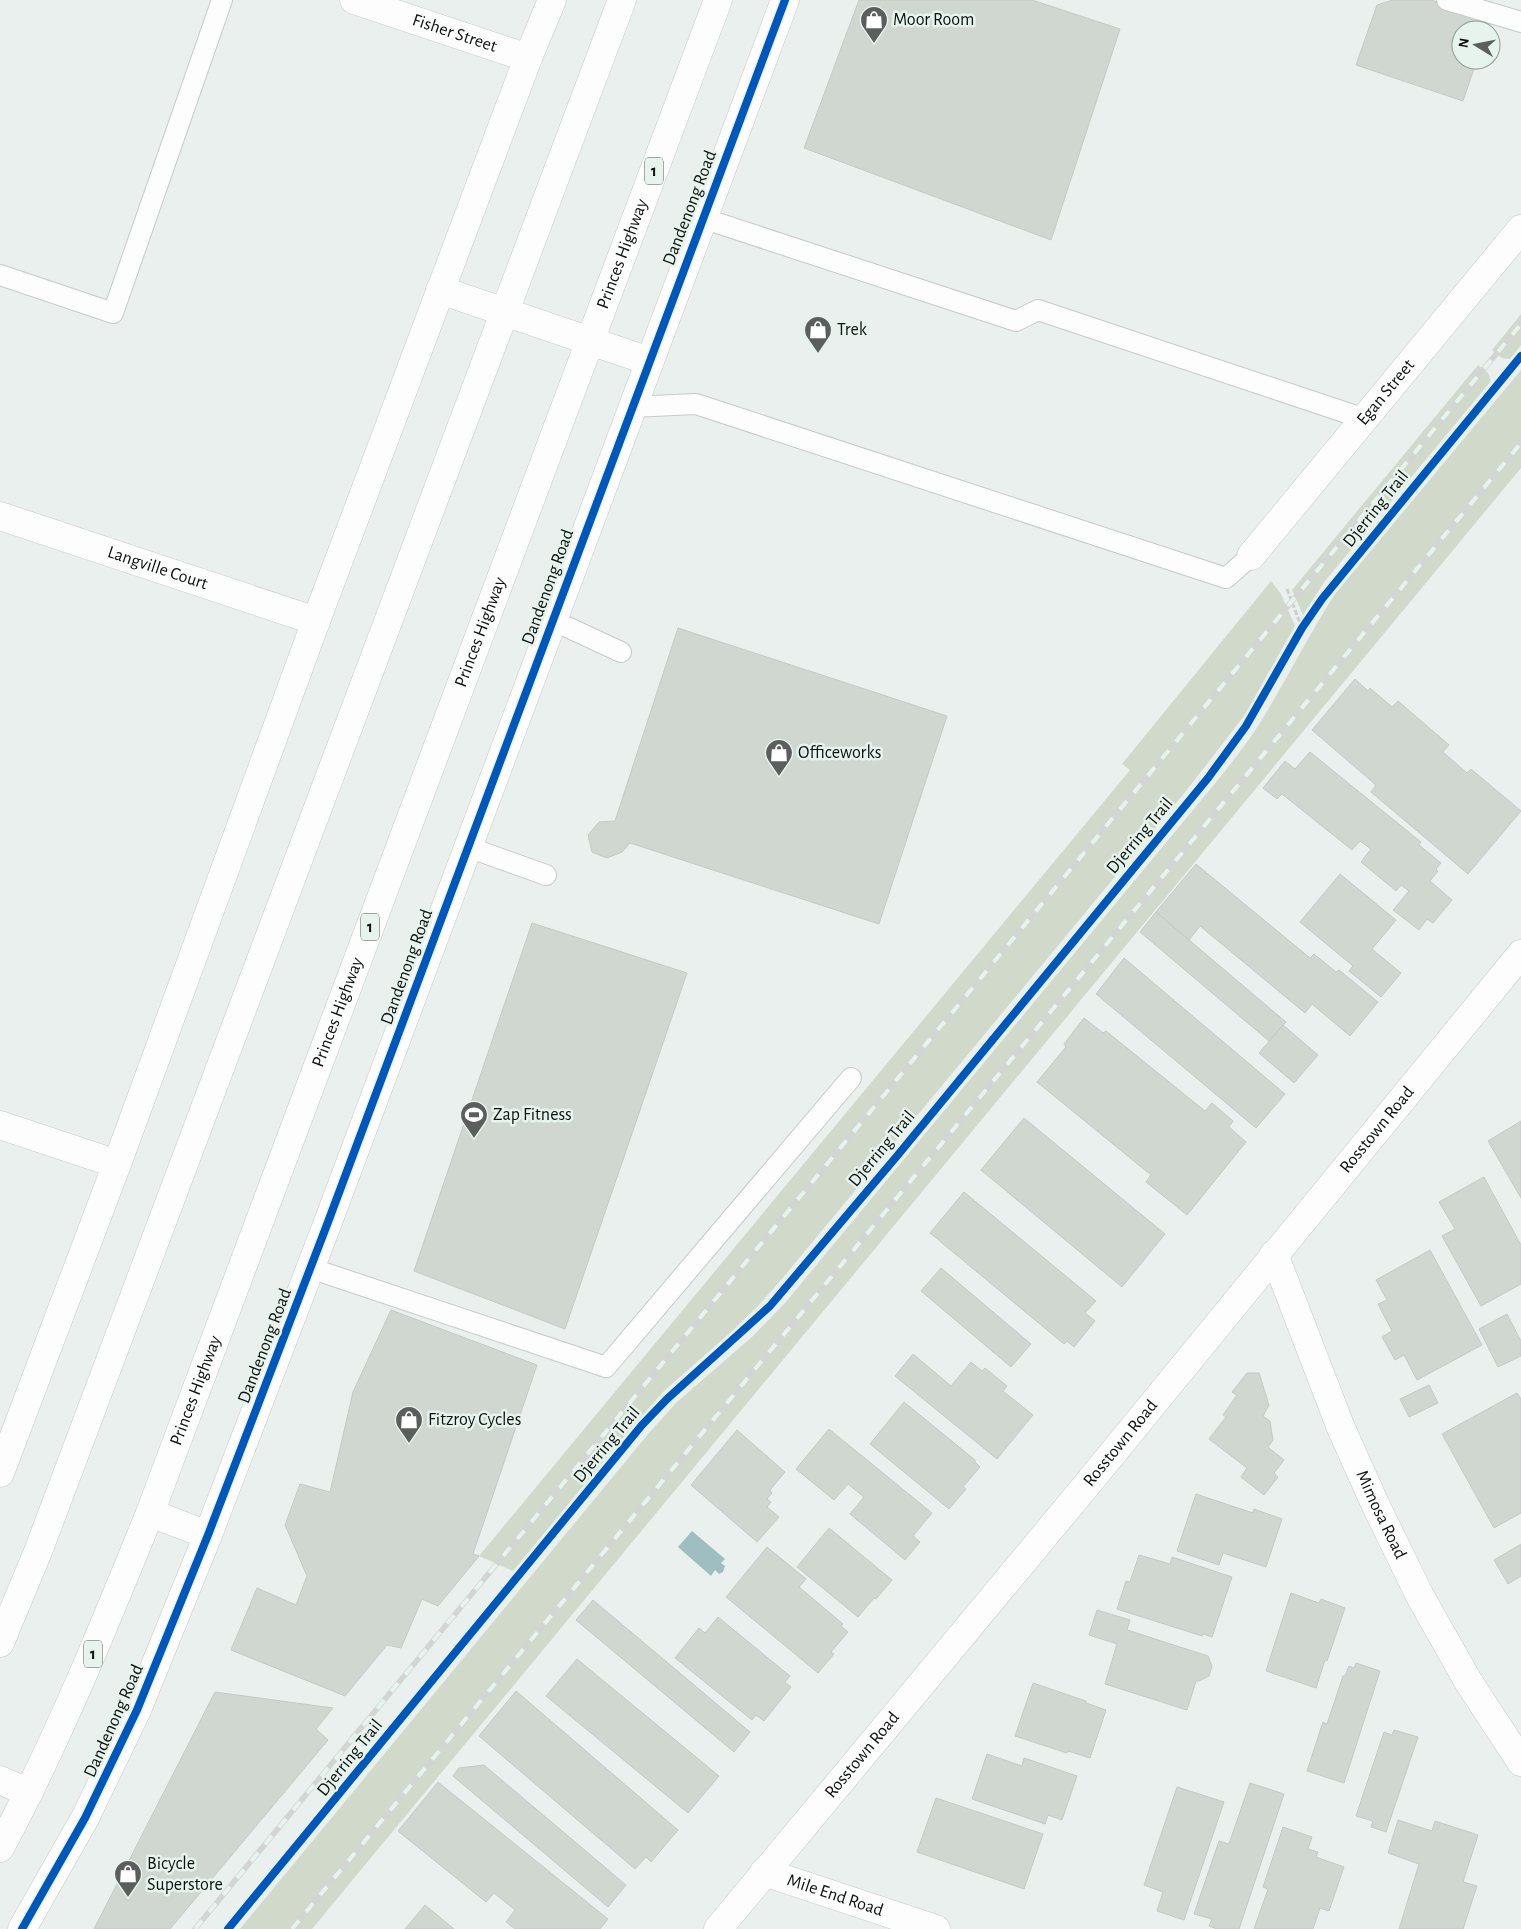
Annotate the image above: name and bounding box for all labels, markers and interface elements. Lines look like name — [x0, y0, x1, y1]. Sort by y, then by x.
shop icon: Moor Room — [859, 5, 889, 44]
street label: Fisher Street — [410, 11, 499, 56]
place label: Moor Room — [893, 11, 974, 29]
north arrow — [1451, 20, 1501, 70]
text: N — [1456, 37, 1472, 49]
street label: Dandenong Road — [660, 148, 720, 268]
road number: 1 — [645, 158, 663, 185]
street label: Princes Highway — [594, 196, 651, 311]
shop icon: Trek — [803, 315, 833, 354]
place label: Trek — [837, 321, 868, 339]
street label: Egan Street — [1354, 356, 1418, 429]
street label: Djerring Trail — [1340, 467, 1412, 551]
street label: Dandenong Road — [519, 527, 577, 647]
street label: Langville Court — [105, 543, 210, 593]
street label: Princes Highway — [452, 575, 510, 690]
shop icon: Officeworks — [764, 738, 794, 777]
place label: Officeworks — [798, 744, 881, 762]
street label: Djerring Trail — [1103, 795, 1177, 877]
street label: Dandenong Road — [378, 907, 436, 1027]
road number: 1 — [361, 914, 379, 940]
street label: Princes Highway — [309, 955, 367, 1070]
street label: Rosstown Road — [1337, 1083, 1418, 1176]
sports icon: Zap Fitness — [459, 1100, 489, 1139]
place label: Zap Fitness — [493, 1106, 572, 1124]
street label: Djerring Trail — [845, 1108, 919, 1190]
street label: Dandenong Road — [235, 1286, 295, 1406]
street label: Princes Highway — [167, 1333, 225, 1448]
street label: Rosstown Road — [1080, 1397, 1161, 1490]
street label: Djerring Trail — [570, 1404, 644, 1486]
shop icon: Fitzroy Cycles — [394, 1405, 424, 1444]
place label: Fitzroy Cycles — [428, 1411, 521, 1429]
street label: Mimosa Road — [1352, 1468, 1410, 1562]
road number: 1 — [84, 1640, 102, 1668]
street label: Dandenong Road — [81, 1662, 147, 1780]
street label: Rosstown Road — [822, 1709, 903, 1802]
street label: Djerring Trail — [314, 1716, 386, 1800]
place label: Bicycle Superstore — [147, 1855, 223, 1894]
shop icon: Bicycle Superstore — [113, 1859, 143, 1898]
street label: Mile End Road — [785, 1871, 886, 1920]

